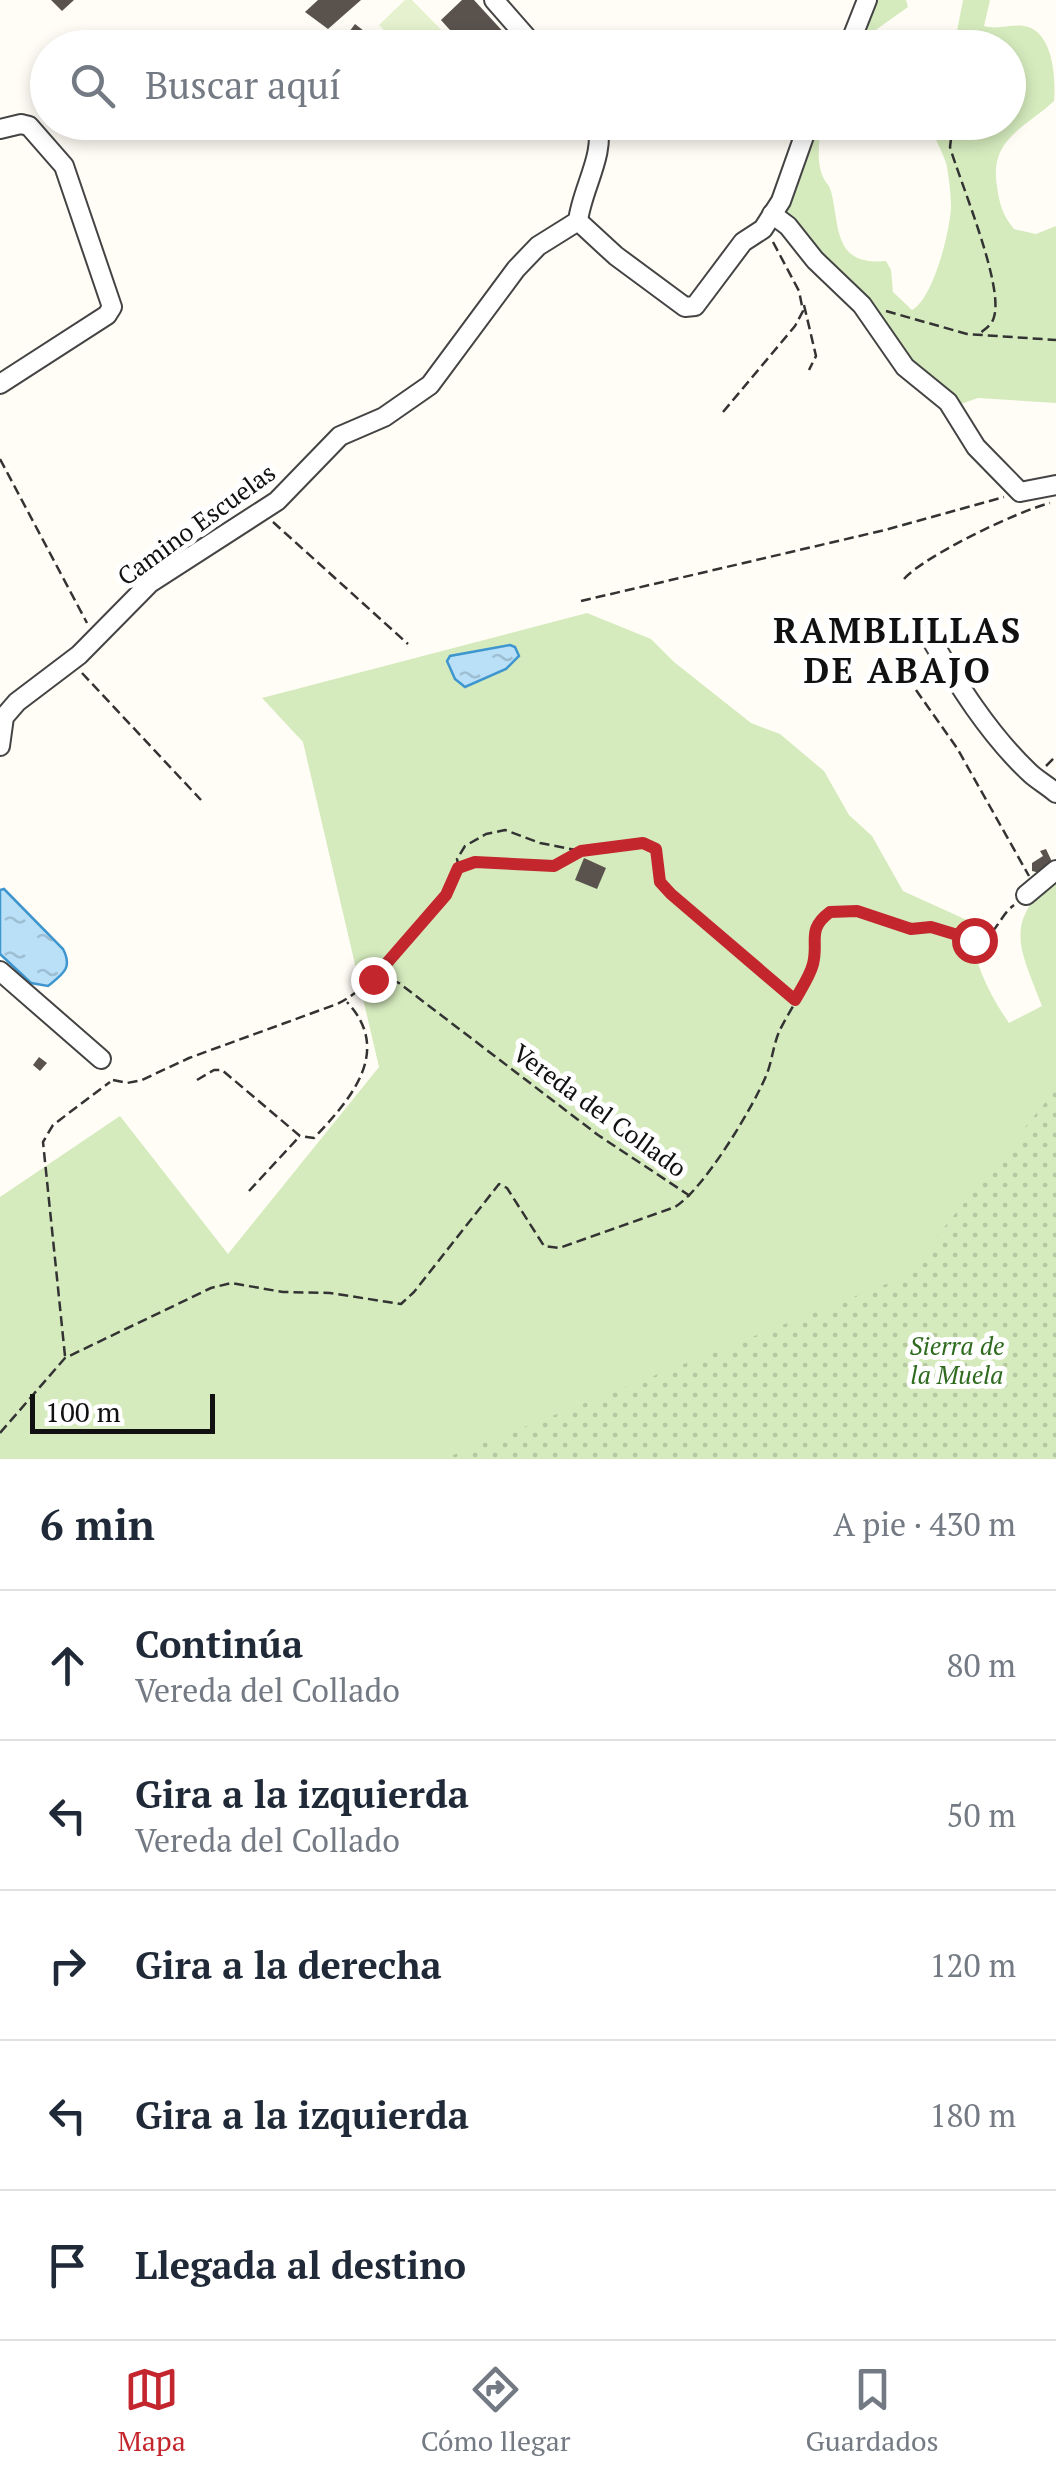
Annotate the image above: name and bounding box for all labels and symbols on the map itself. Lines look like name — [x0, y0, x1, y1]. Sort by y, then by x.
street label: Camino Escuelas — [110, 456, 282, 592]
district label: RAMBLILLAS DE ABAJO — [773, 607, 1023, 693]
route start — [952, 918, 998, 964]
route end — [351, 957, 397, 1003]
street label: Vereda del Collado — [507, 1036, 693, 1184]
park label: Sierra de la Muela — [910, 1329, 1004, 1391]
scale bar — [30, 1389, 215, 1434]

